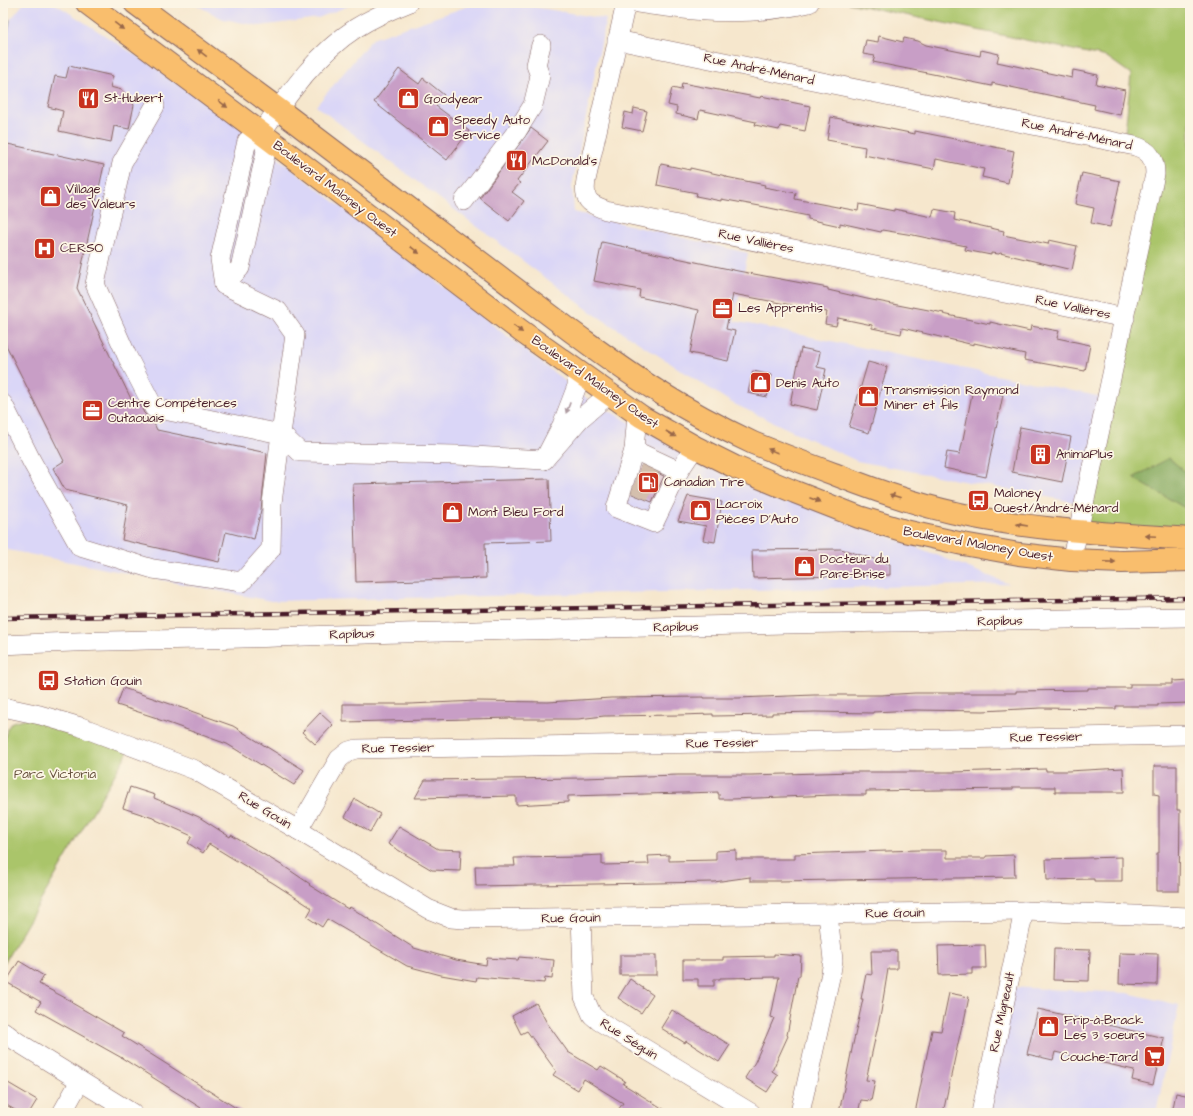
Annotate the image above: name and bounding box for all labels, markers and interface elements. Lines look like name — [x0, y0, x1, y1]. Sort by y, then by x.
one-way arrow — [114, 21, 124, 29]
one-way arrow — [196, 48, 207, 57]
street label: Rue André-Ménard — [702, 48, 816, 90]
restaurant icon: St-Hubert — [76, 85, 102, 111]
shop icon: Goodyear — [395, 86, 421, 112]
place label: St-Hubert — [104, 89, 164, 107]
place label: Goodyear — [424, 90, 482, 109]
one-way arrow — [217, 100, 228, 108]
place label: Speedy Auto Service — [454, 111, 531, 144]
street label: Rue André-Ménard — [1020, 113, 1134, 155]
shop icon: Speedy Auto Service — [426, 114, 452, 140]
street label: Boulevard Maloney Ouest — [269, 136, 401, 243]
restaurant icon: McDonald's — [504, 148, 530, 174]
place label: McDonald's — [532, 152, 598, 170]
place label: Village des Valeurs — [66, 180, 136, 213]
shop icon: Village des Valeurs — [37, 183, 63, 209]
street label: Rue Vallières — [717, 224, 796, 258]
hospital icon: CERSO — [31, 235, 57, 261]
place label: CERSO — [60, 239, 104, 257]
one-way arrow — [409, 246, 420, 254]
street label: Rue Vallières — [1034, 290, 1113, 324]
office icon: Les Apprentis — [710, 295, 736, 321]
place label: Les Apprentis — [738, 299, 823, 317]
one-way arrow — [513, 324, 524, 333]
street label: Boulevard Maloney Ouest — [527, 331, 663, 434]
shop icon: Denis Auto — [747, 370, 773, 396]
place label: Denis Auto — [776, 374, 840, 392]
place label: Transmission Raymond Miner et fils — [884, 381, 1019, 414]
shop icon: Transmission Raymond Miner et fils — [855, 384, 881, 410]
place label: Centre Compétences Outaouais — [108, 394, 237, 427]
office icon: Centre Compétences Outaouais — [80, 397, 106, 423]
one-way arrow — [565, 403, 571, 415]
one-way arrow — [665, 431, 677, 438]
building icon: AnimaPlus — [1028, 441, 1054, 467]
place label: AnimaPlus — [1056, 445, 1113, 463]
one-way arrow — [767, 447, 779, 453]
fuel station icon: Canadian Tire — [636, 469, 662, 495]
place label: Canadian Tire — [664, 473, 744, 491]
place label: Maloney Ouest/André-Ménard — [994, 484, 1119, 517]
bus stop icon: Maloney Ouest/André-Ménard — [965, 487, 991, 513]
one-way arrow — [889, 493, 901, 499]
place label: Lacroix Pièces D'Auto — [716, 495, 799, 528]
one-way arrow — [809, 497, 821, 503]
shop icon: Lacroix Pièces D'Auto — [688, 498, 714, 524]
shop icon: Mont Bleu Ford — [439, 499, 465, 525]
place label: Mont Bleu Ford — [468, 503, 564, 521]
street label: Boulevard Maloney Ouest — [902, 522, 1055, 567]
one-way arrow — [1016, 522, 1028, 528]
one-way arrow — [1145, 533, 1157, 540]
place label: Docteur du Pare-Brise — [820, 550, 889, 583]
shop icon: Docteur du Pare-Brise — [792, 553, 818, 579]
one-way arrow — [1104, 559, 1117, 565]
street label: Rapibus — [977, 612, 1023, 630]
street label: Rapibus — [653, 618, 699, 636]
street label: Rapibus — [329, 624, 376, 644]
bus stop icon: Station Gouin — [35, 668, 61, 694]
place label: Station Gouin — [64, 672, 142, 690]
street label: Rue Tessier — [1010, 727, 1082, 747]
street label: Rue Tessier — [686, 733, 758, 753]
street label: Rue Tessier — [362, 738, 434, 758]
park label: Parc Victoria — [14, 765, 96, 783]
street label: Rue Gouin — [235, 787, 296, 833]
street label: Rue Gouin — [865, 903, 925, 923]
street label: Rue Gouin — [541, 908, 601, 928]
street label: Rue Migneault — [985, 970, 1020, 1054]
place label: Frip-à-Brack Les 3 soeurs — [1064, 1011, 1145, 1044]
street label: Rue Séguin — [596, 1014, 662, 1065]
shop icon: Frip-à-Brack Les 3 soeurs — [1036, 1014, 1062, 1040]
supermarket icon: Couche-Tard — [1141, 1044, 1167, 1070]
place label: Couche-Tard — [1061, 1048, 1138, 1066]

